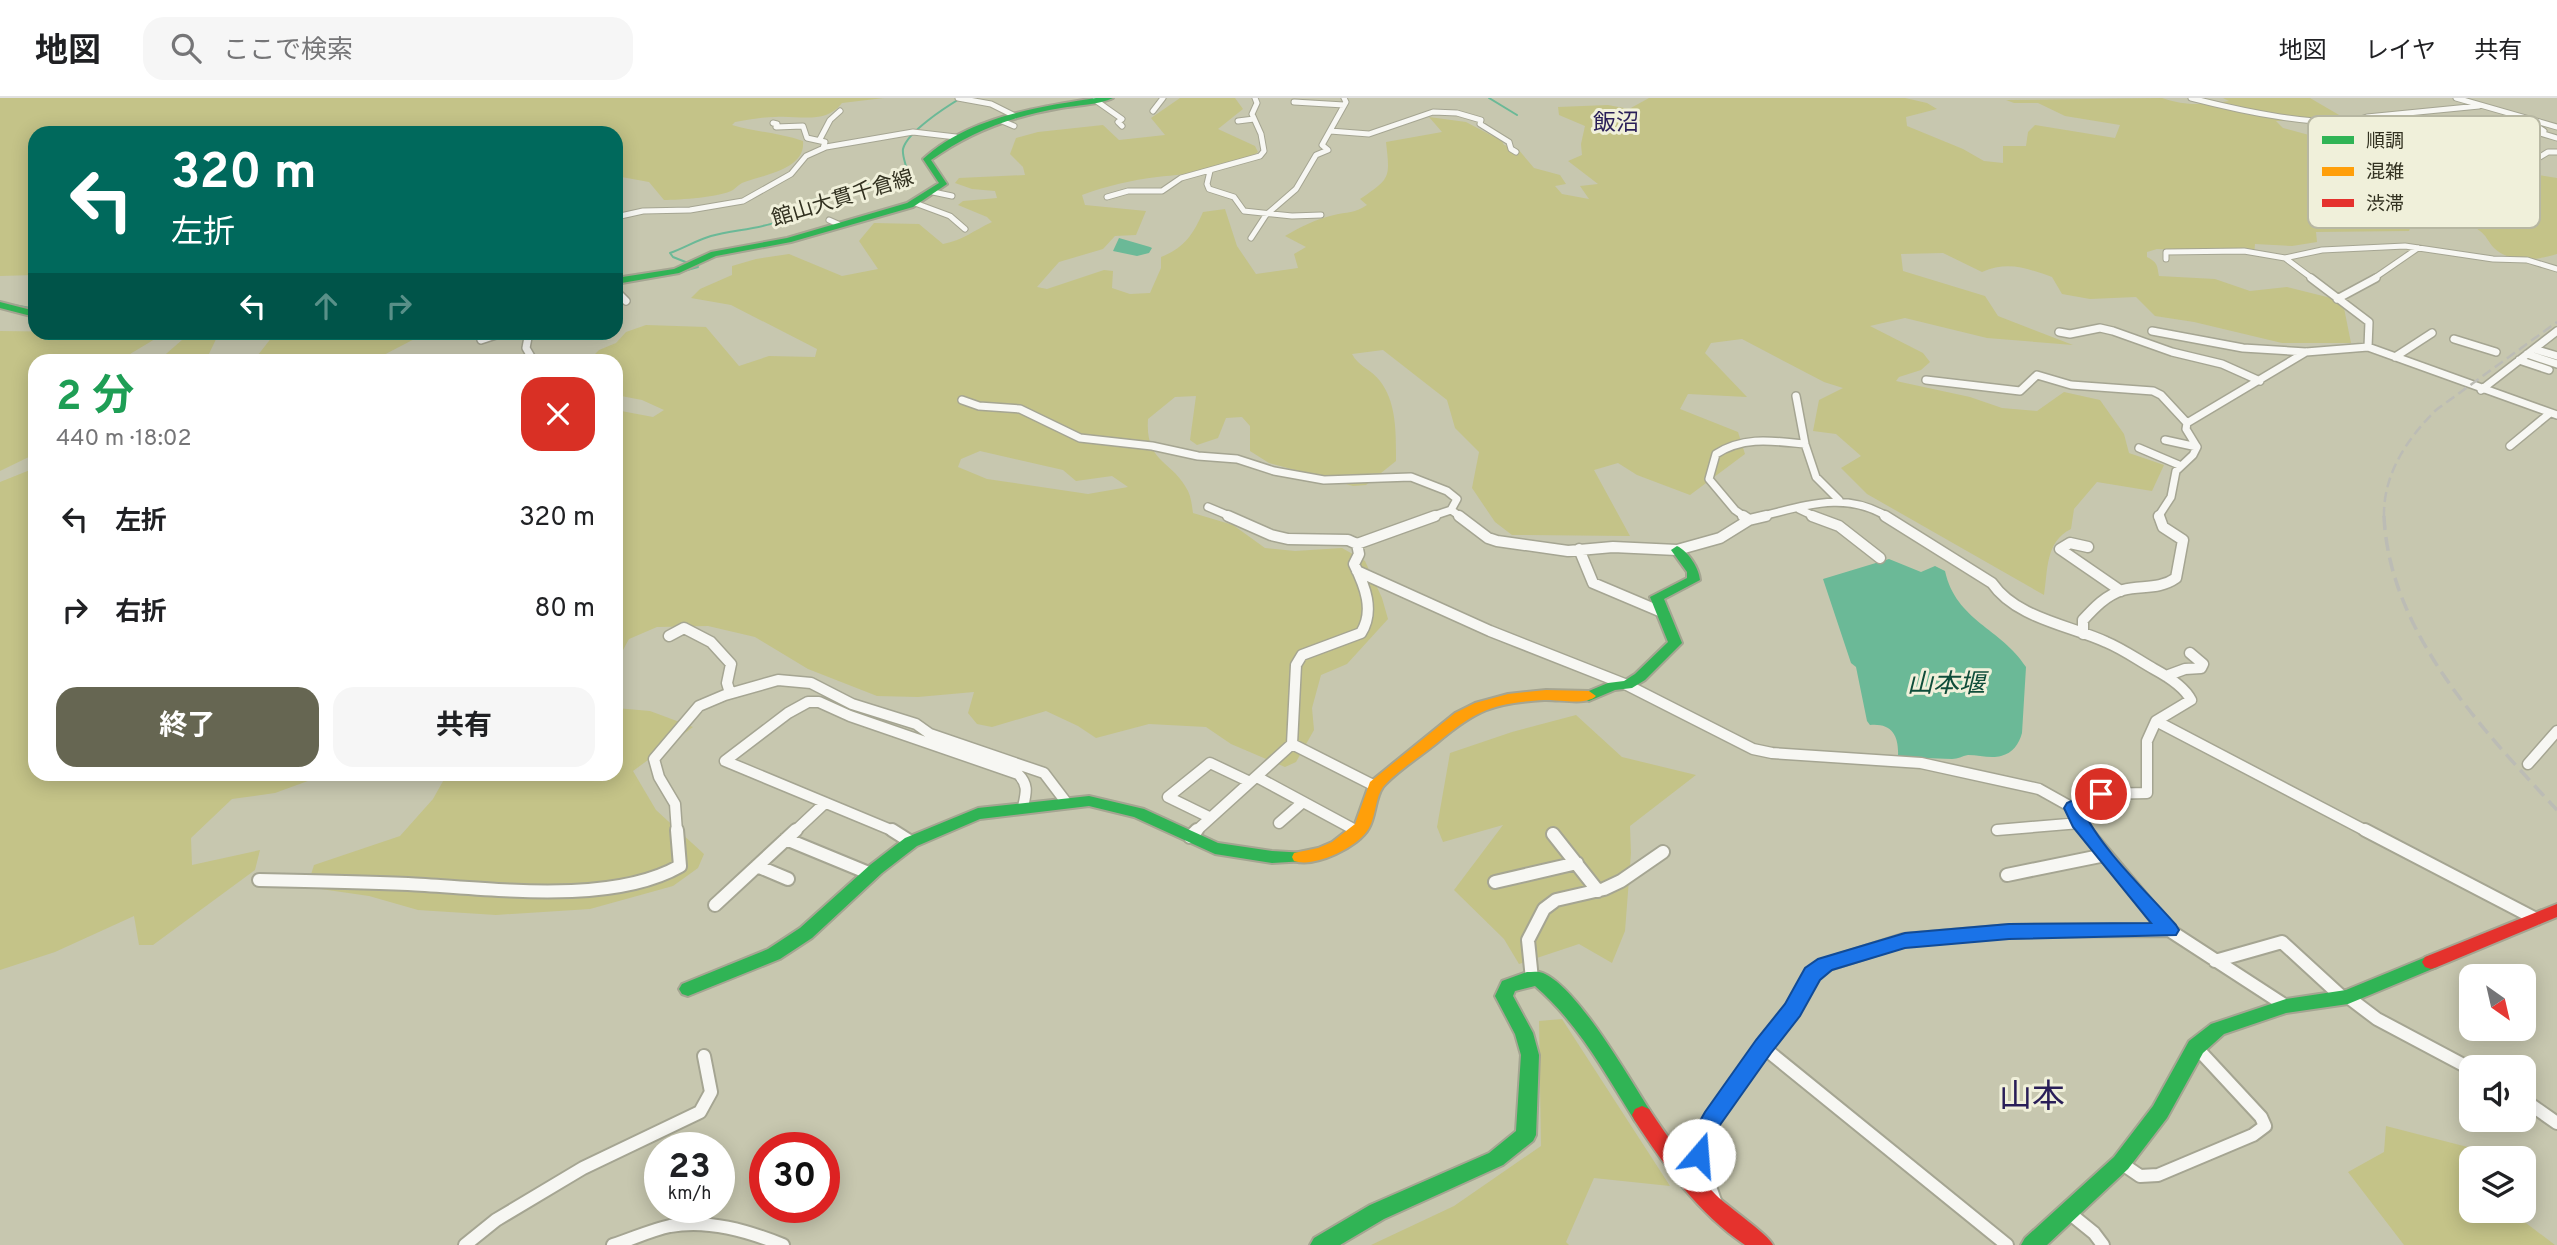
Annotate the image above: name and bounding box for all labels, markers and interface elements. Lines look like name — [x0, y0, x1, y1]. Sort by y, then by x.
search box — [143, 17, 633, 80]
icon: search — [167, 29, 205, 67]
text: 地図 — [35, 32, 101, 74]
text: ここで検索 — [223, 35, 353, 68]
text: 地図 — [2279, 37, 2327, 67]
text: レイヤ — [2365, 37, 2436, 67]
text: 共有 — [2474, 37, 2522, 67]
district label: 飯沼 — [1593, 110, 1639, 139]
legend — [2308, 116, 2540, 228]
text: 順調 — [2366, 130, 2404, 154]
text: 320 m — [171, 144, 317, 206]
icon: left — [56, 154, 147, 245]
text: 混雑 — [2366, 161, 2404, 185]
street label: 館山大貫千倉線 — [769, 165, 917, 233]
text: 渋滞 — [2366, 193, 2404, 217]
text: 左折 — [171, 214, 235, 254]
icon: left — [234, 287, 272, 325]
icon: ahead — [307, 287, 345, 325]
icon: right — [380, 287, 418, 325]
text: 2 分 — [56, 372, 134, 425]
button: close — [521, 377, 595, 451]
text: 440 m · 18:02 — [56, 425, 192, 454]
icon: left — [56, 500, 94, 538]
text: 320 m — [519, 502, 595, 535]
text: 左折 — [115, 506, 167, 539]
icon: right — [56, 591, 94, 629]
text: 80 m — [535, 593, 595, 626]
text: 右折 — [115, 597, 167, 630]
water label: 山本堰 — [1907, 669, 1989, 702]
button: 終了 — [56, 687, 319, 767]
button: 共有 — [333, 687, 595, 767]
pin — [2071, 764, 2131, 824]
icon: arrive — [2082, 775, 2120, 813]
north arrow — [2459, 964, 2536, 1041]
map controls — [2459, 964, 2536, 1223]
button: sound — [2459, 1055, 2536, 1132]
district label: 山本 — [1999, 1078, 2065, 1120]
position arrow — [1662, 1118, 1736, 1192]
speed limit sign: 30 — [749, 1132, 840, 1223]
text: 23 — [668, 1146, 711, 1190]
button: layers — [2459, 1146, 2536, 1223]
text: km/h — [668, 1183, 711, 1206]

